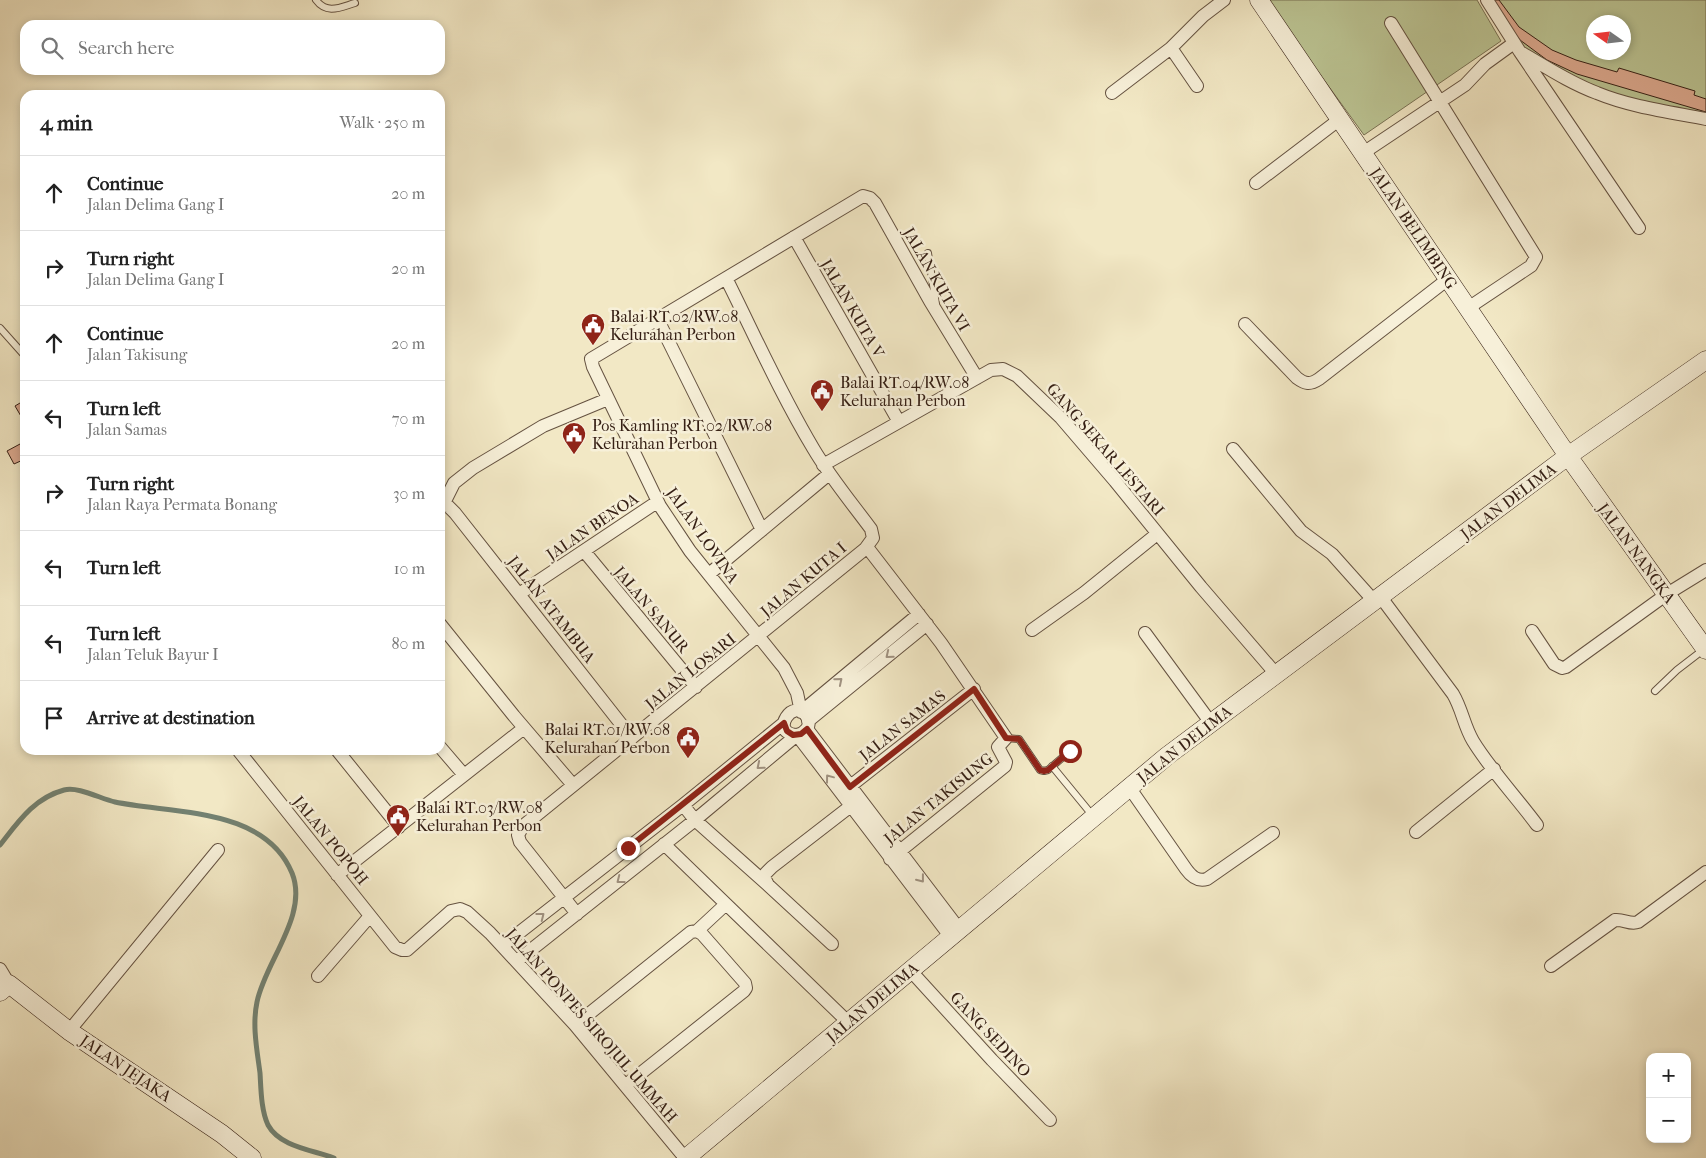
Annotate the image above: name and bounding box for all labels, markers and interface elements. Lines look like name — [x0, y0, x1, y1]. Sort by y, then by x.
north arrow — [1586, 15, 1631, 60]
search box — [20, 20, 445, 75]
icon: search — [38, 34, 66, 62]
text: Search here — [78, 37, 174, 59]
text: 4 min — [40, 111, 93, 135]
text: Walk · 250 m — [340, 113, 425, 132]
street label: JALAN BELIMBING — [1365, 162, 1461, 293]
text: Continue — [87, 173, 163, 195]
icon: ahead — [40, 179, 68, 207]
text: 20 m — [391, 184, 425, 203]
text: Jalan Delima Gang I — [87, 195, 224, 214]
street label: JALAN KUTA VI — [898, 222, 974, 334]
text: Turn right — [87, 248, 174, 270]
icon: right — [40, 254, 68, 282]
street label: JALAN KUTA V — [816, 254, 889, 361]
text: 20 m — [391, 259, 425, 278]
text: Jalan Delima Gang I — [87, 270, 224, 289]
place label: Balai RT.02/RW.08 Kelurahan Perbon — [610, 307, 738, 344]
public building icon: Balai RT.02/RW.08 Kelurahan Perbon — [580, 312, 606, 346]
text: Continue — [87, 323, 163, 345]
icon: ahead — [40, 329, 68, 357]
text: 20 m — [391, 334, 425, 353]
text: Jalan Takisung — [87, 345, 187, 364]
place label: Balai RT.04/RW.08 Kelurahan Perbon — [840, 373, 969, 410]
public building icon: Balai RT.04/RW.08 Kelurahan Perbon — [809, 378, 835, 412]
street label: GANG SEKAR LESTARI — [1043, 379, 1168, 520]
text: Turn left — [87, 398, 161, 420]
icon: left — [40, 404, 68, 432]
text: 70 m — [392, 409, 425, 428]
place label: Pos Kamling RT.02/RW.08 Kelurahan Perbon — [592, 416, 772, 453]
text: Jalan Samas — [87, 420, 167, 439]
public building icon: Pos Kamling RT.02/RW.08 Kelurahan Perbon — [561, 421, 587, 455]
street label: JALAN DELIMA — [1455, 459, 1560, 545]
text: Turn right — [87, 473, 174, 495]
icon: right — [40, 479, 68, 507]
street label: JALAN LOVINA — [661, 482, 743, 587]
text: 30 m — [393, 484, 425, 503]
street label: JALAN BENOA — [541, 488, 642, 565]
text: Jalan Raya Permata Bonang — [87, 495, 277, 514]
street label: JALAN NANGKA — [1593, 498, 1680, 608]
street label: JALAN KUTA I — [755, 538, 850, 622]
street label: JALAN ATAMBUA — [503, 550, 600, 667]
icon: left — [40, 554, 68, 582]
text: Turn left — [87, 557, 161, 579]
text: 10 m — [394, 559, 425, 578]
street label: JALAN SANUR — [609, 561, 694, 657]
text: Turn left — [87, 623, 161, 645]
icon: left — [40, 629, 68, 657]
street label: JALAN LOSARI — [640, 629, 739, 715]
text: 80 m — [391, 634, 425, 653]
text: Jalan Teluk Bayur I — [87, 645, 219, 664]
one-way arrow — [886, 649, 895, 657]
one-way arrow — [833, 678, 842, 687]
street label: JALAN SAMAS — [854, 686, 949, 766]
street label: JALAN DELIMA — [1132, 701, 1236, 788]
icon: arrive — [40, 704, 68, 732]
text: Arrive at destination — [87, 707, 255, 729]
place label: Balai RT.01/RW.08 Kelurahan Perbon — [544, 720, 671, 757]
public building icon: Balai RT.01/RW.08 Kelurahan Perbon — [675, 725, 701, 759]
route start — [1059, 740, 1082, 763]
street label: JALAN TAKISUNG — [878, 749, 997, 849]
one-way arrow — [756, 761, 765, 770]
one-way arrow — [826, 774, 835, 784]
street label: JALAN POPOH — [288, 790, 373, 889]
place label: Balai RT.03/RW.08 Kelurahan Perbon — [416, 798, 543, 835]
public building icon: Balai RT.03/RW.08 Kelurahan Perbon — [385, 803, 411, 837]
route end — [617, 837, 640, 860]
one-way arrow — [915, 873, 924, 883]
one-way arrow — [617, 874, 626, 882]
one-way arrow — [535, 913, 544, 921]
street label: JALAN PONPES SIROJUL UMMAH — [501, 923, 682, 1127]
street label: JALAN DELIMA — [821, 958, 923, 1048]
street label: GANG SEDINO — [946, 988, 1035, 1081]
street label: JALAN JEJAKA — [75, 1030, 176, 1106]
map controls — [1646, 1053, 1691, 1143]
button: + — [1646, 1053, 1691, 1098]
button: − — [1646, 1098, 1691, 1143]

